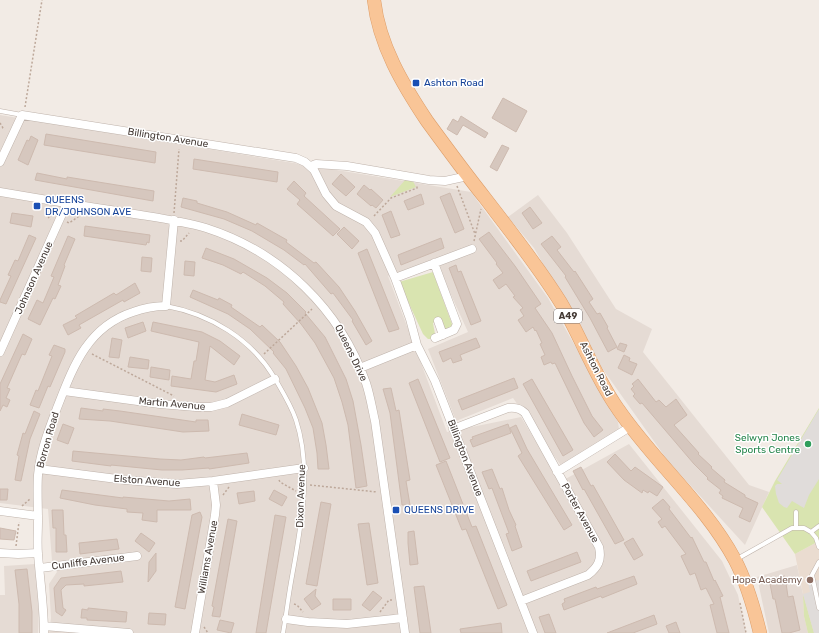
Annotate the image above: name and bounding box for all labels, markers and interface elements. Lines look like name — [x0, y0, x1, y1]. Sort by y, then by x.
place label: Ashton Road — [424, 77, 484, 89]
marker: Ashton Road — [411, 78, 421, 88]
street label: Billington Avenue — [127, 126, 209, 150]
place label: QUEENS DR/JOHNSON AVE — [45, 194, 131, 218]
marker: QUEENS DR/JOHNSON AVE — [32, 201, 42, 211]
street label: Johnson Avenue — [13, 239, 56, 316]
road number: A49 — [554, 309, 582, 323]
street label: Queens Drive — [332, 323, 370, 384]
street label: Ashton Road — [577, 340, 615, 398]
street label: Martin Avenue — [138, 395, 206, 413]
street label: Borron Road — [34, 410, 62, 469]
street label: Billington Avenue — [445, 418, 485, 498]
place label: Selwyn Jones Sports Centre — [735, 432, 800, 456]
marker: Selwyn Jones Sports Centre — [803, 439, 813, 449]
street label: Dixon Avenue — [294, 464, 308, 528]
street label: Elston Avenue — [113, 473, 181, 489]
street label: Porter Avenue — [559, 481, 601, 545]
place label: QUEENS DRIVE — [404, 504, 474, 516]
marker: QUEENS DRIVE — [391, 505, 401, 515]
street label: Williams Avenue — [196, 519, 220, 595]
street label: Cunliffe Avenue — [51, 552, 125, 572]
place label: Hope Academy — [732, 574, 802, 586]
marker: Hope Academy — [805, 575, 815, 585]

